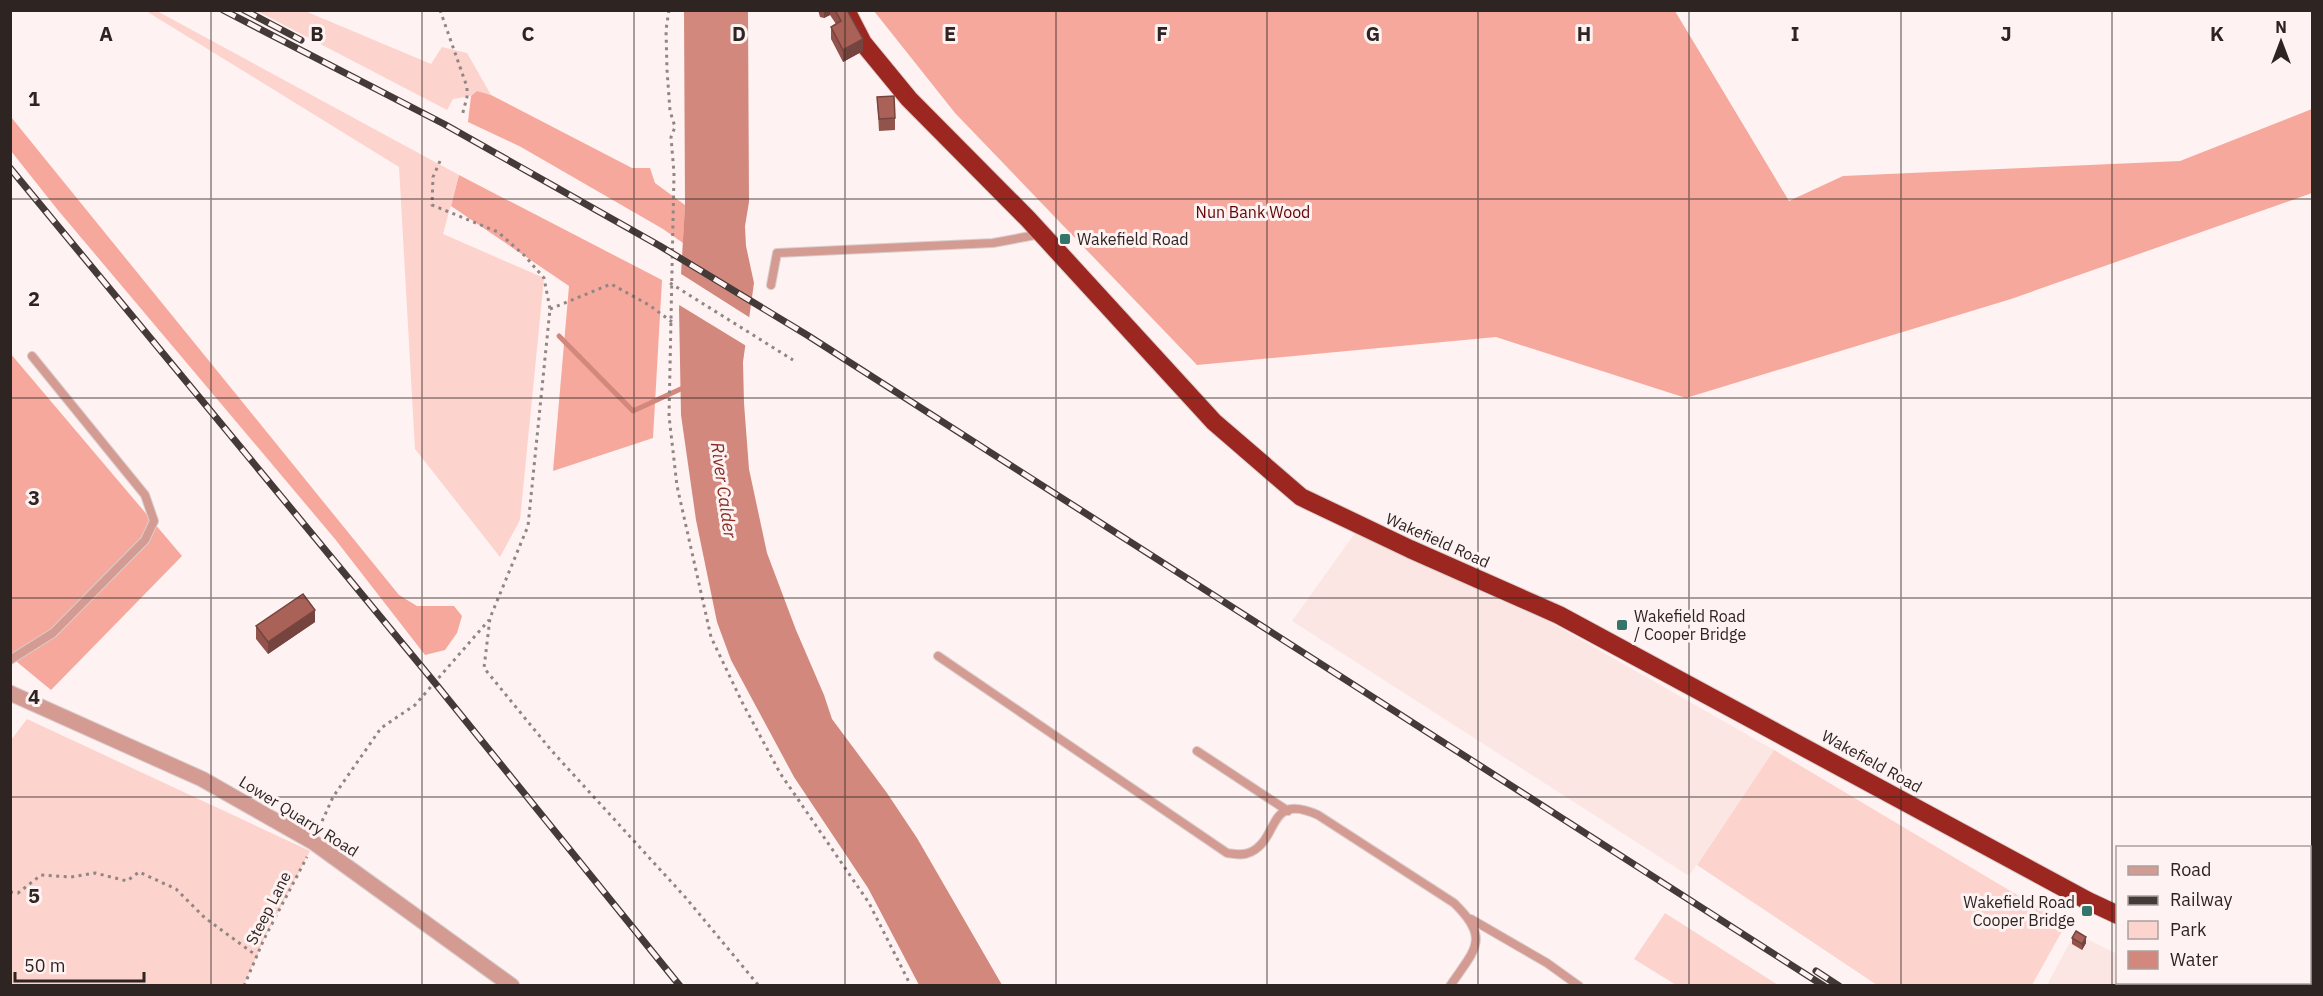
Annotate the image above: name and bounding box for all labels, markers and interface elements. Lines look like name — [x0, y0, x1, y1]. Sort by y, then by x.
north arrow — [2251, 12, 2311, 72]
text: N — [2275, 17, 2287, 37]
text: A — [99, 20, 113, 47]
text: B — [310, 20, 324, 47]
text: C — [521, 20, 535, 47]
text: D — [732, 20, 746, 47]
text: E — [944, 20, 956, 47]
text: F — [1156, 20, 1168, 47]
text: G — [1366, 20, 1380, 47]
text: H — [1577, 20, 1591, 47]
text: I — [1791, 20, 1799, 47]
text: J — [2000, 20, 2012, 47]
text: K — [2210, 20, 2224, 47]
text: 1 — [28, 85, 40, 112]
park label: Nun Bank Wood — [1196, 202, 1310, 222]
place label: Wakefield Road — [1077, 229, 1189, 249]
marker: Wakefield Road — [1058, 232, 1072, 246]
text: 2 — [28, 285, 40, 312]
water label: River Calder — [706, 441, 742, 540]
text: 3 — [28, 484, 40, 511]
street label: Wakefield Road — [1383, 508, 1493, 572]
place label: Wakefield Road / Cooper Bridge — [1634, 606, 1746, 644]
marker: Wakefield Road / Cooper Bridge — [1615, 618, 1629, 632]
text: 4 — [28, 683, 40, 710]
street label: Wakefield Road — [1818, 725, 1926, 797]
street label: Lower Quarry Road — [236, 771, 362, 861]
legend — [2116, 846, 2311, 984]
text: Road — [2170, 858, 2211, 881]
street label: Steep Lane — [241, 868, 295, 948]
text: 5 — [28, 882, 40, 909]
text: Railway — [2170, 888, 2232, 911]
place label: Wakefield Road Cooper Bridge — [1963, 892, 2075, 930]
marker: Wakefield Road Cooper Bridge — [2080, 904, 2094, 918]
text: Park — [2170, 918, 2207, 941]
scale bar — [15, 945, 144, 983]
text: Water — [2170, 948, 2219, 971]
text: 50 m — [24, 954, 66, 977]

